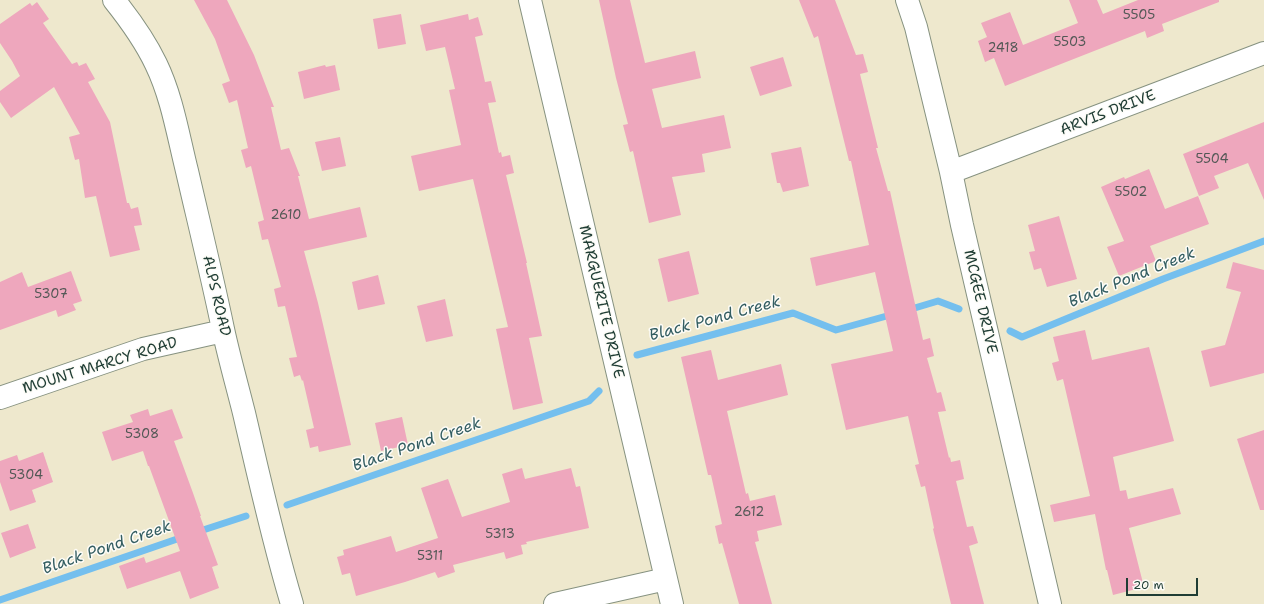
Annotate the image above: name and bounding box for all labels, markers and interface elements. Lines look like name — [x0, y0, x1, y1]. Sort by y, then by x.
house number: 5505 — [1123, 8, 1155, 24]
house number: 5503 — [1054, 35, 1086, 51]
house number: 2418 — [987, 41, 1019, 57]
street label: ARVIS DRIVE — [1058, 86, 1158, 140]
house number: 5504 — [1195, 152, 1229, 168]
house number: 5502 — [1115, 185, 1147, 201]
house number: 2610 — [271, 208, 301, 224]
street label: MARGUERITE DRIVE — [575, 224, 627, 380]
water label: Black Pond Creek — [1066, 244, 1198, 312]
street label: MCGEE DRIVE — [959, 248, 1001, 356]
street label: ALPS ROAD — [198, 254, 234, 338]
house number: 5307 — [34, 287, 68, 303]
water label: Black Pond Creek — [647, 292, 783, 346]
street label: MOUNT MARCY ROAD — [20, 334, 180, 398]
water label: Black Pond Creek — [350, 414, 484, 476]
house number: 5308 — [125, 427, 159, 443]
house number: 5304 — [9, 468, 43, 484]
house number: 2612 — [734, 505, 764, 521]
water label: Black Pond Creek — [40, 517, 174, 579]
house number: 5313 — [485, 527, 515, 543]
house number: 5311 — [417, 549, 443, 565]
scale bar — [1128, 570, 1200, 596]
text: 20 m — [1133, 577, 1164, 593]

